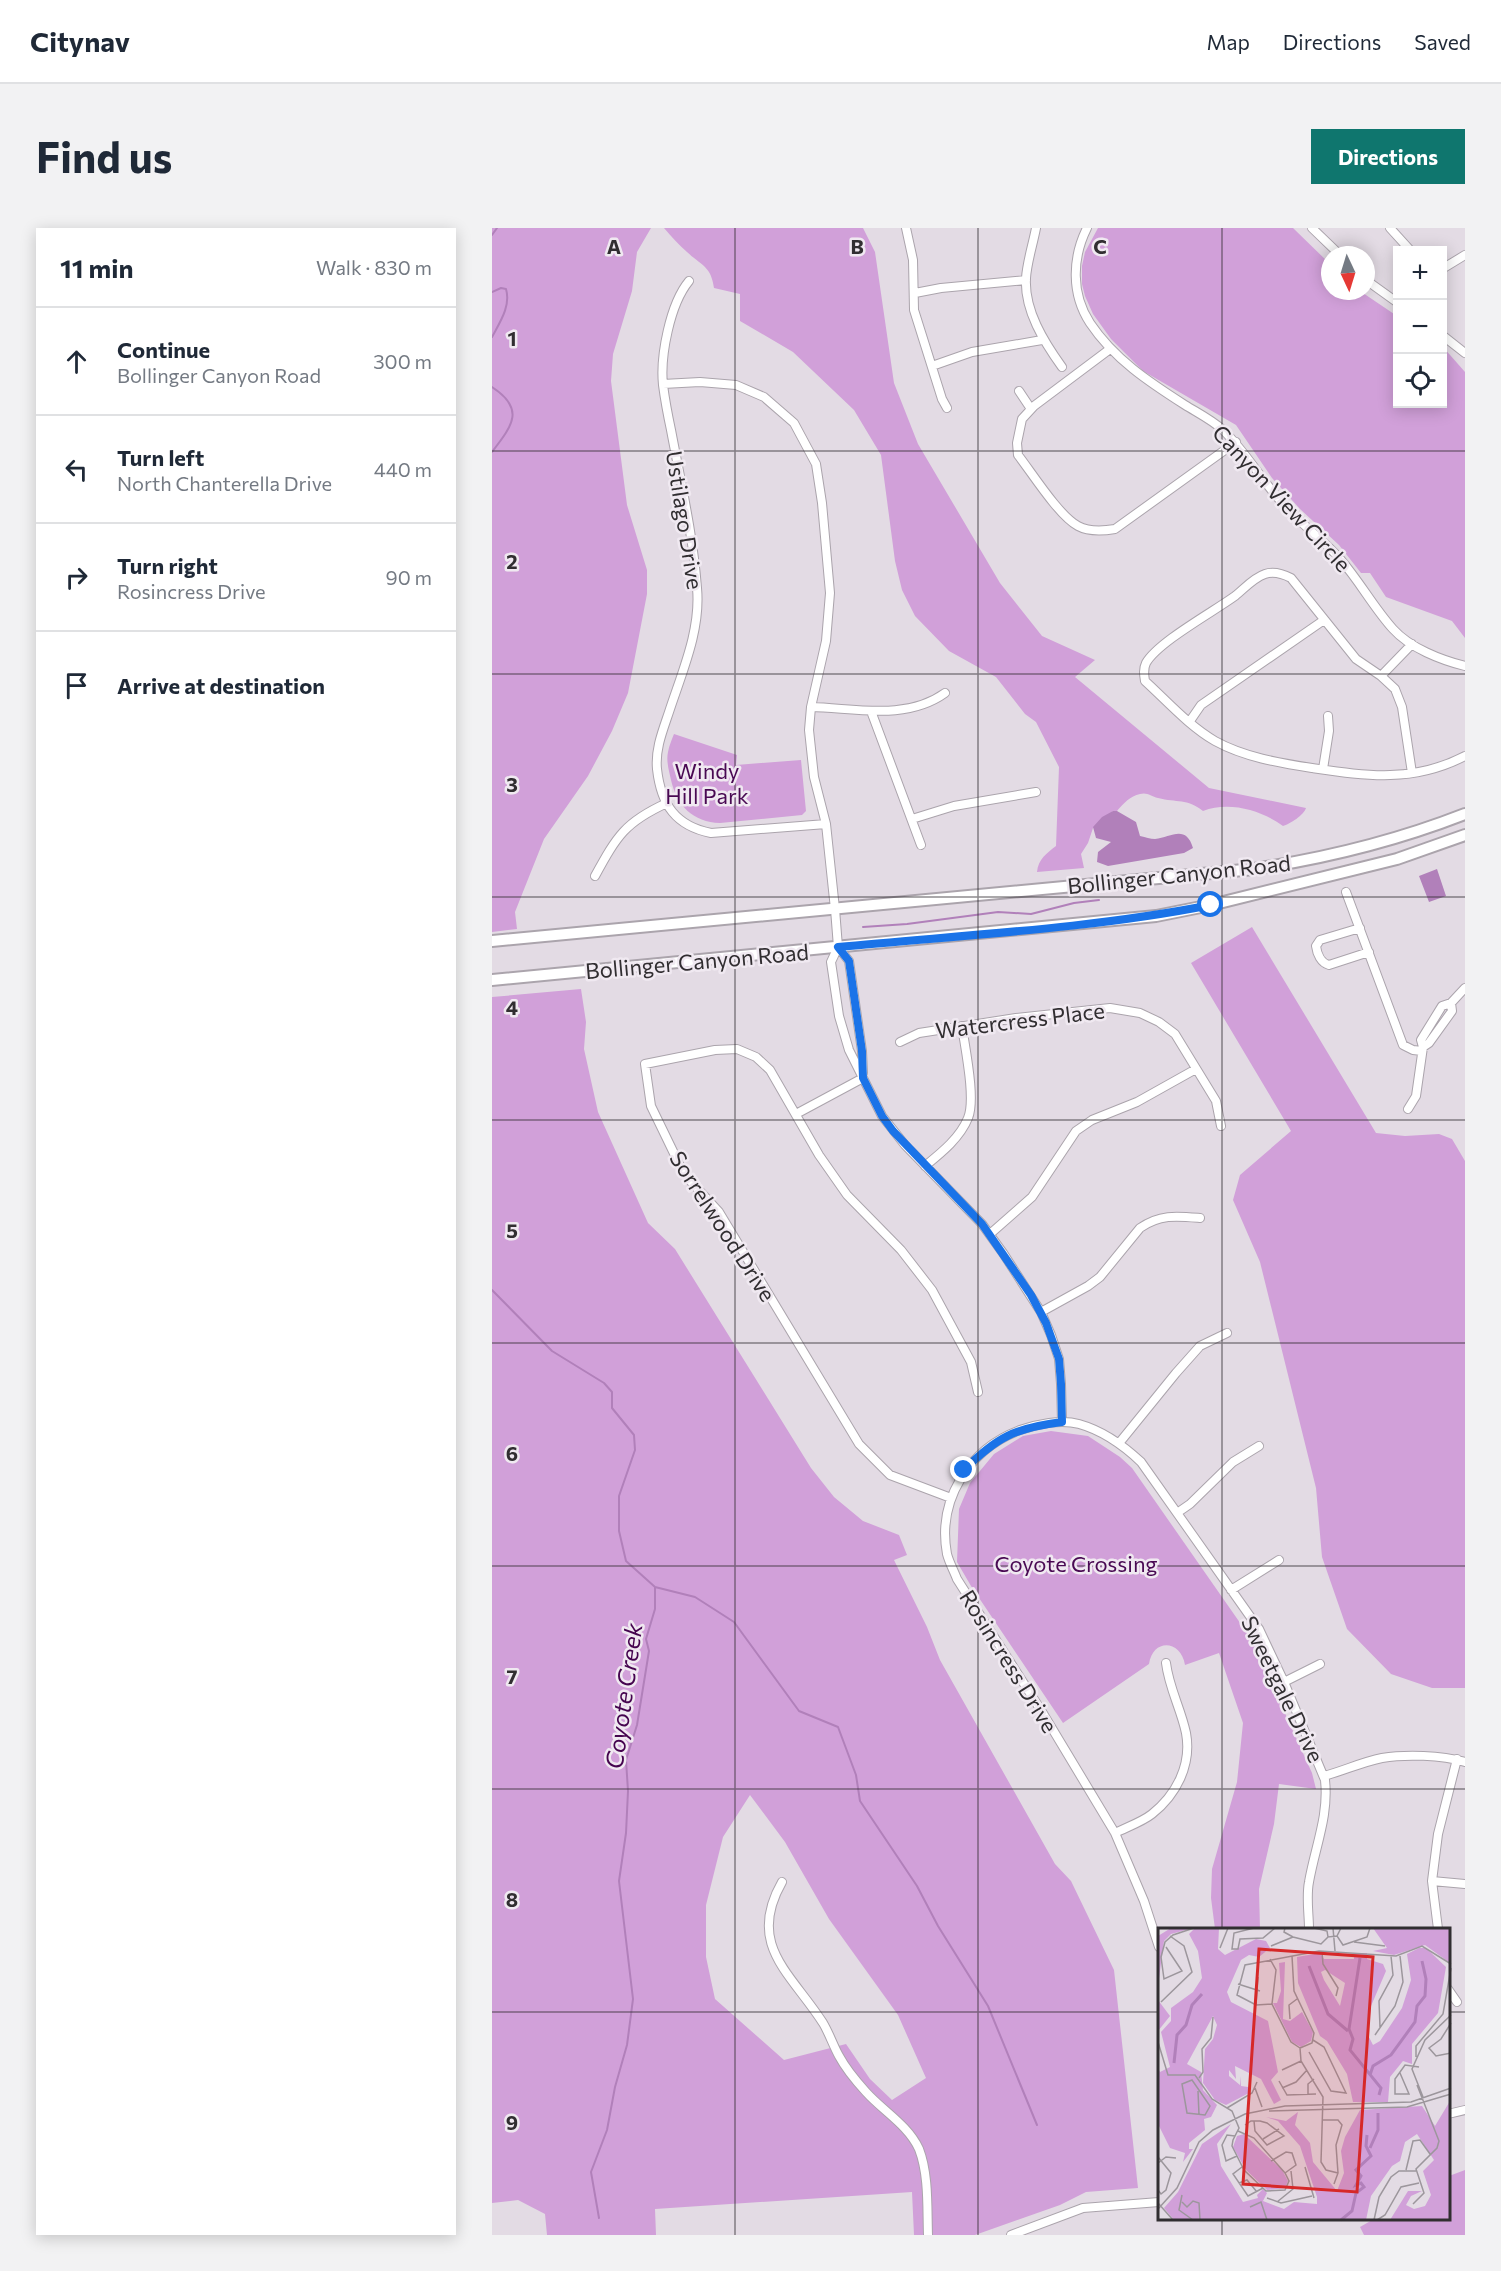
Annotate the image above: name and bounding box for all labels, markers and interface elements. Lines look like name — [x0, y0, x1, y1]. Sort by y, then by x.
text: Citynav — [30, 24, 130, 58]
text: Map — [1207, 29, 1250, 54]
text: Directions — [1283, 29, 1381, 54]
text: Saved — [1414, 29, 1471, 54]
button: Directions — [1311, 129, 1465, 184]
text: Find us — [36, 130, 172, 182]
text: A — [607, 234, 621, 258]
text: B — [850, 234, 864, 258]
text: C — [1093, 234, 1107, 258]
north arrow — [1321, 246, 1375, 300]
map controls — [1393, 246, 1447, 408]
button: + — [1393, 246, 1447, 300]
text: 11 min — [60, 252, 133, 283]
text: Walk · 830 m — [316, 255, 432, 279]
button: − — [1393, 300, 1447, 354]
text: 1 — [507, 326, 517, 350]
text: Continue — [117, 336, 210, 363]
icon: ahead — [60, 345, 93, 378]
text: 300 m — [373, 349, 432, 373]
button: locate — [1393, 354, 1447, 408]
text: Bollinger Canyon Road — [117, 363, 321, 387]
street label: Canyon View Circle — [1207, 419, 1357, 577]
text: Turn left — [117, 444, 204, 471]
street label: Ustilago Drive — [661, 449, 709, 591]
icon: left — [60, 453, 93, 486]
text: 440 m — [374, 457, 432, 481]
text: North Chanterella Drive — [117, 471, 332, 495]
text: 2 — [506, 549, 518, 573]
text: Turn right — [117, 552, 218, 579]
icon: right — [60, 561, 93, 594]
text: 90 m — [386, 565, 432, 589]
text: Rosincress Drive — [117, 579, 266, 603]
icon: arrive — [60, 669, 93, 702]
text: Arrive at destination — [117, 672, 325, 699]
park label: Windy Hill Park — [665, 757, 749, 809]
text: 3 — [506, 772, 518, 796]
street label: Bollinger Canyon Road — [1066, 849, 1292, 899]
route start — [1197, 891, 1223, 917]
street label: Bollinger Canyon Road — [584, 938, 810, 984]
text: 4 — [506, 995, 518, 1019]
street label: Watercress Place — [934, 996, 1106, 1044]
street label: Sorrelwood Drive — [664, 1146, 782, 1306]
text: 5 — [506, 1218, 518, 1242]
text: 6 — [506, 1441, 518, 1465]
route end — [950, 1456, 976, 1482]
park label: Coyote Crossing — [994, 1550, 1158, 1577]
street label: Rosincress Drive — [954, 1585, 1064, 1737]
street label: Sweetgale Drive — [1236, 1611, 1330, 1767]
water label: Coyote Creek — [598, 1620, 648, 1771]
text: 7 — [507, 1664, 518, 1688]
text: 8 — [506, 1887, 518, 1911]
inset map — [1158, 1928, 1450, 2220]
text: 9 — [506, 2110, 518, 2134]

